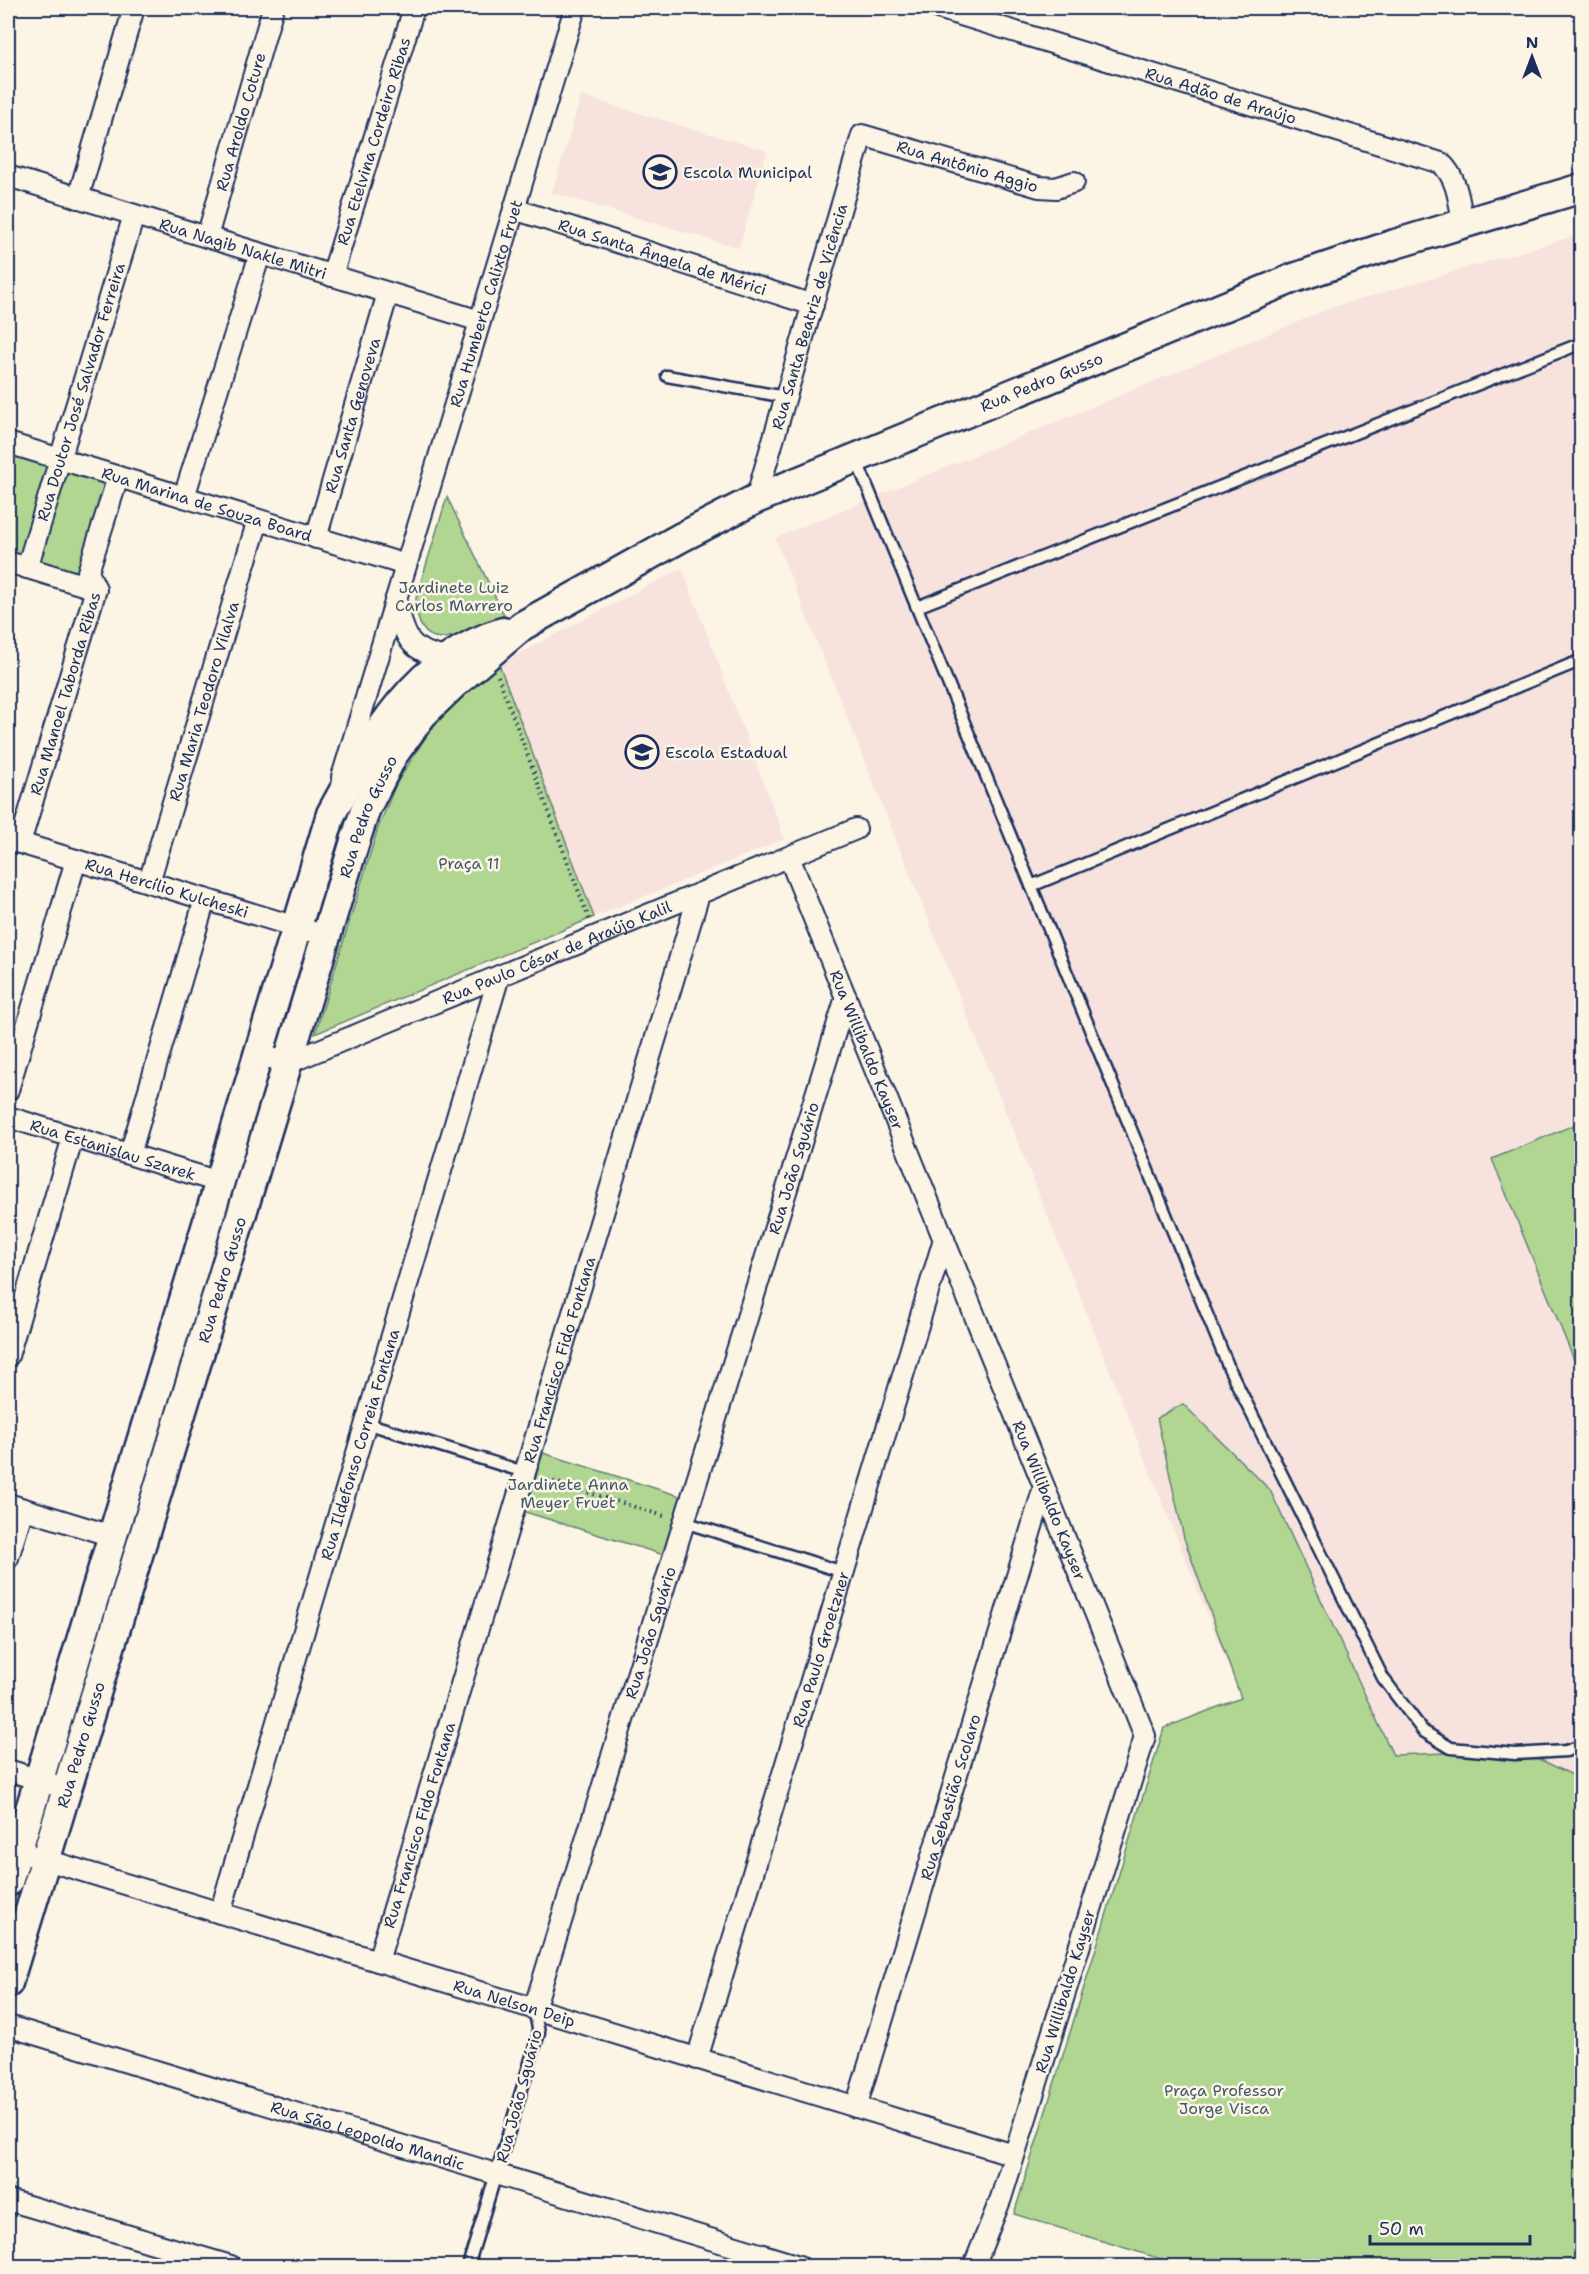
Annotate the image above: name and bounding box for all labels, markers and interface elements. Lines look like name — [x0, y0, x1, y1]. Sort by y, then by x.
north arrow — [1502, 27, 1562, 87]
text: N — [1526, 32, 1538, 53]
street label: Rua Etelvina Cordeiro Ribas — [332, 35, 415, 248]
street label: Rua Aroldo Coture — [210, 50, 270, 193]
street label: Rua Adão de Araújo — [1143, 62, 1299, 128]
street label: Rua Antônio Aggio — [894, 135, 1041, 197]
school or university icon: Escola Municipal — [642, 154, 678, 190]
place label: Escola Municipal — [683, 162, 812, 183]
street label: Rua Humberto Calixto Fruet — [444, 197, 527, 410]
street label: Rua Santa Beatriz de Vicência — [766, 201, 852, 432]
street label: Rua Nagib Nakle Mitri — [157, 213, 329, 284]
street label: Rua Santa Ângela de Mérici — [556, 213, 769, 300]
street label: Rua Doutor José Salvador Ferreira — [31, 260, 129, 524]
street label: Rua Santa Genoveva — [319, 335, 385, 495]
street label: Rua Pedro Gusso — [977, 347, 1106, 416]
street label: Rua Marina de Souza Board — [99, 462, 315, 546]
park label: Jardinete Luiz Carlos Marrero — [395, 577, 513, 616]
street label: Rua Manoel Taborda Ribas — [24, 589, 105, 798]
street label: Rua Maria Teodoro Vilalva — [164, 599, 243, 803]
school or university icon: Escola Estadual — [624, 734, 660, 770]
place label: Escola Estadual — [665, 742, 788, 763]
street label: Rua Pedro Gusso — [334, 752, 402, 880]
street label: Rua Hercílio Kulcheski — [83, 853, 251, 922]
park label: Praça 11 — [438, 853, 500, 874]
street label: Rua Paulo César de Araújo Kalil — [439, 896, 675, 1009]
street label: Rua Willibaldo Kayser — [825, 967, 909, 1133]
street label: Rua João Sguário — [763, 1099, 824, 1237]
street label: Rua Estanislau Szarek — [28, 1114, 198, 1185]
street label: Rua Pedro Gusso — [193, 1214, 251, 1345]
street label: Rua Francisco Fido Fontana — [518, 1254, 600, 1465]
street label: Rua Ildefonso Correia Fontana — [315, 1326, 404, 1562]
street label: Rua Willibaldo Kayser — [1008, 1417, 1091, 1583]
park label: Jardinete Anna Meyer Fruet — [507, 1474, 629, 1513]
street label: Rua João Sguário — [620, 1564, 680, 1701]
street label: Rua Paulo Groetzner — [787, 1569, 854, 1730]
street label: Rua Pedro Gusso — [51, 1679, 109, 1810]
street label: Rua Sebastião Scolaro — [915, 1711, 985, 1883]
street label: Rua Francisco Fido Fontana — [378, 1719, 460, 1931]
street label: Rua Willibaldo Kayser — [1030, 1907, 1100, 2075]
street label: Rua Nelson Deip — [451, 1974, 578, 2031]
street label: Rua João Sguário — [491, 2027, 547, 2165]
park label: Praça Professor Jorge Visca — [1164, 2080, 1284, 2119]
street label: Rua São Leopoldo Mandic — [268, 2096, 467, 2175]
scale bar — [1370, 2208, 1530, 2246]
text: 50 m — [1379, 2217, 1424, 2241]

